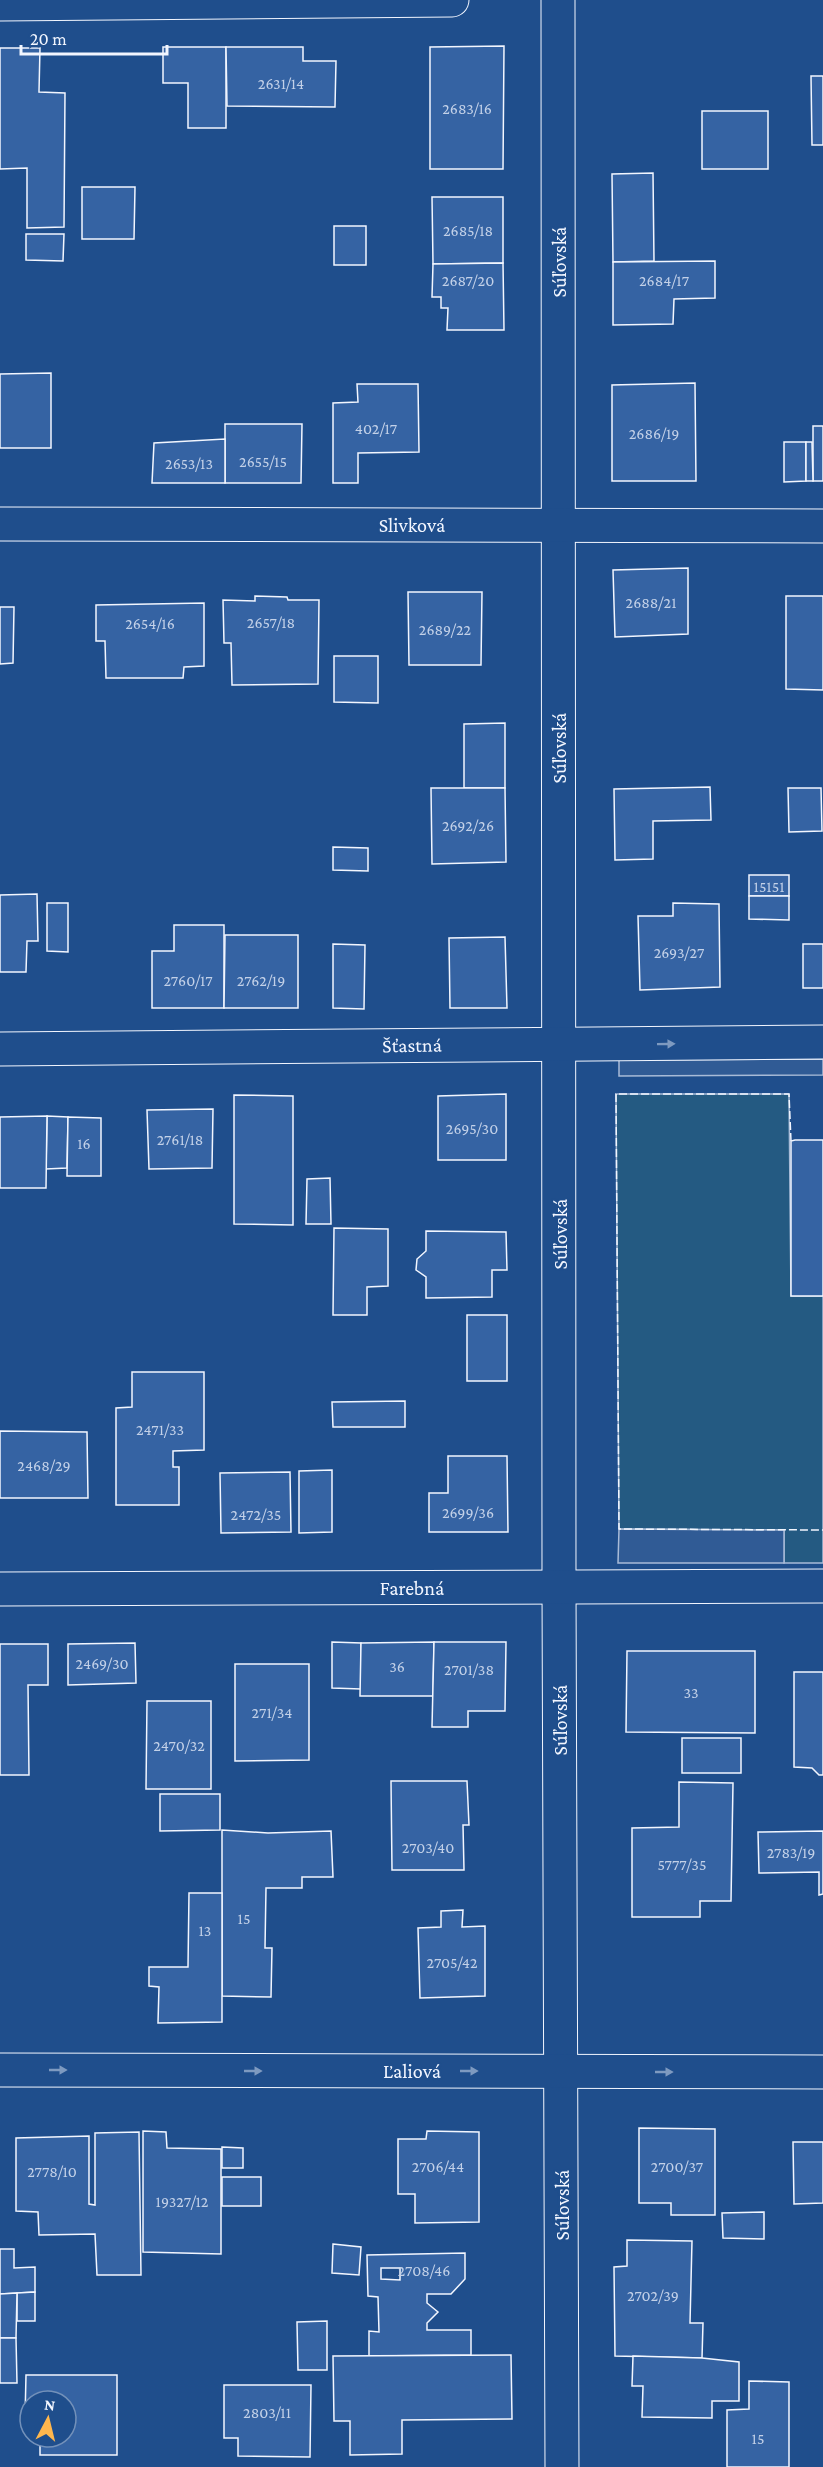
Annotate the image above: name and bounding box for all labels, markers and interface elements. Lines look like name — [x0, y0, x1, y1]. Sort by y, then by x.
scale bar — [21, 18, 166, 56]
text: 20 m — [30, 29, 67, 49]
house number: 2631/14 — [258, 75, 304, 92]
house number: 2683/16 — [442, 100, 492, 117]
house number: 2685/18 — [443, 222, 493, 239]
street label: Súľovská — [548, 227, 570, 297]
house number: 2687/20 — [442, 272, 494, 289]
house number: 2684/17 — [639, 272, 690, 289]
house number: 402/17 — [355, 420, 398, 437]
house number: 2686/19 — [629, 425, 679, 442]
house number: 2655/15 — [239, 453, 287, 470]
house number: 2653/13 — [165, 455, 213, 472]
street label: Slivková — [379, 514, 445, 536]
house number: 2688/21 — [626, 594, 677, 611]
house number: 2657/18 — [247, 614, 295, 631]
house number: 2654/16 — [125, 615, 175, 632]
house number: 2689/22 — [419, 621, 472, 638]
street label: Súľovská — [548, 713, 570, 783]
house number: 2692/26 — [442, 817, 494, 834]
house number: 15151 — [754, 878, 784, 895]
house number: 2693/27 — [654, 944, 705, 961]
house number: 2760/17 — [163, 972, 213, 989]
house number: 2762/19 — [237, 972, 285, 989]
street label: Šťastná — [382, 1033, 442, 1057]
one-way arrow — [656, 1039, 675, 1049]
house number: 2695/30 — [446, 1120, 498, 1137]
house number: 2761/18 — [157, 1131, 203, 1148]
house number: 16 — [77, 1135, 91, 1152]
street label: Súľovská — [549, 1199, 571, 1269]
house number: 2471/33 — [136, 1421, 184, 1438]
house number: 2468/29 — [17, 1457, 71, 1474]
house number: 2699/36 — [442, 1504, 494, 1521]
house number: 2472/35 — [231, 1506, 281, 1523]
street label: Farebná — [380, 1577, 444, 1599]
house number: 2469/30 — [75, 1655, 129, 1672]
house number: 36 — [389, 1658, 405, 1675]
house number: 2701/38 — [444, 1661, 494, 1678]
house number: 33 — [683, 1684, 699, 1701]
street label: Súľovská — [549, 1685, 571, 1755]
house number: 271/34 — [252, 1704, 292, 1721]
house number: 2470/32 — [153, 1737, 205, 1754]
house number: 2703/40 — [402, 1839, 454, 1856]
house number: 2783/19 — [767, 1844, 815, 1861]
house number: 5777/35 — [658, 1856, 706, 1873]
house number: 15 — [238, 1910, 250, 1927]
house number: 13 — [199, 1922, 211, 1939]
house number: 2705/42 — [427, 1954, 478, 1971]
street label: Ľaliová — [383, 2060, 441, 2082]
one-way arrow — [49, 2065, 68, 2075]
one-way arrow — [244, 2066, 263, 2076]
one-way arrow — [460, 2066, 479, 2076]
one-way arrow — [655, 2067, 674, 2077]
house number: 2706/44 — [412, 2158, 464, 2175]
house number: 2700/37 — [651, 2158, 704, 2175]
house number: 2778/10 — [27, 2163, 77, 2180]
street label: Súľovská — [551, 2170, 573, 2240]
house number: 19327/12 — [156, 2193, 209, 2210]
house number: 2708/46 — [398, 2262, 450, 2279]
house number: 2702/39 — [627, 2287, 679, 2304]
north arrow — [18, 2389, 78, 2449]
text: N — [43, 2396, 56, 2414]
house number: 2803/11 — [243, 2404, 291, 2421]
house number: 15 — [752, 2430, 764, 2447]

